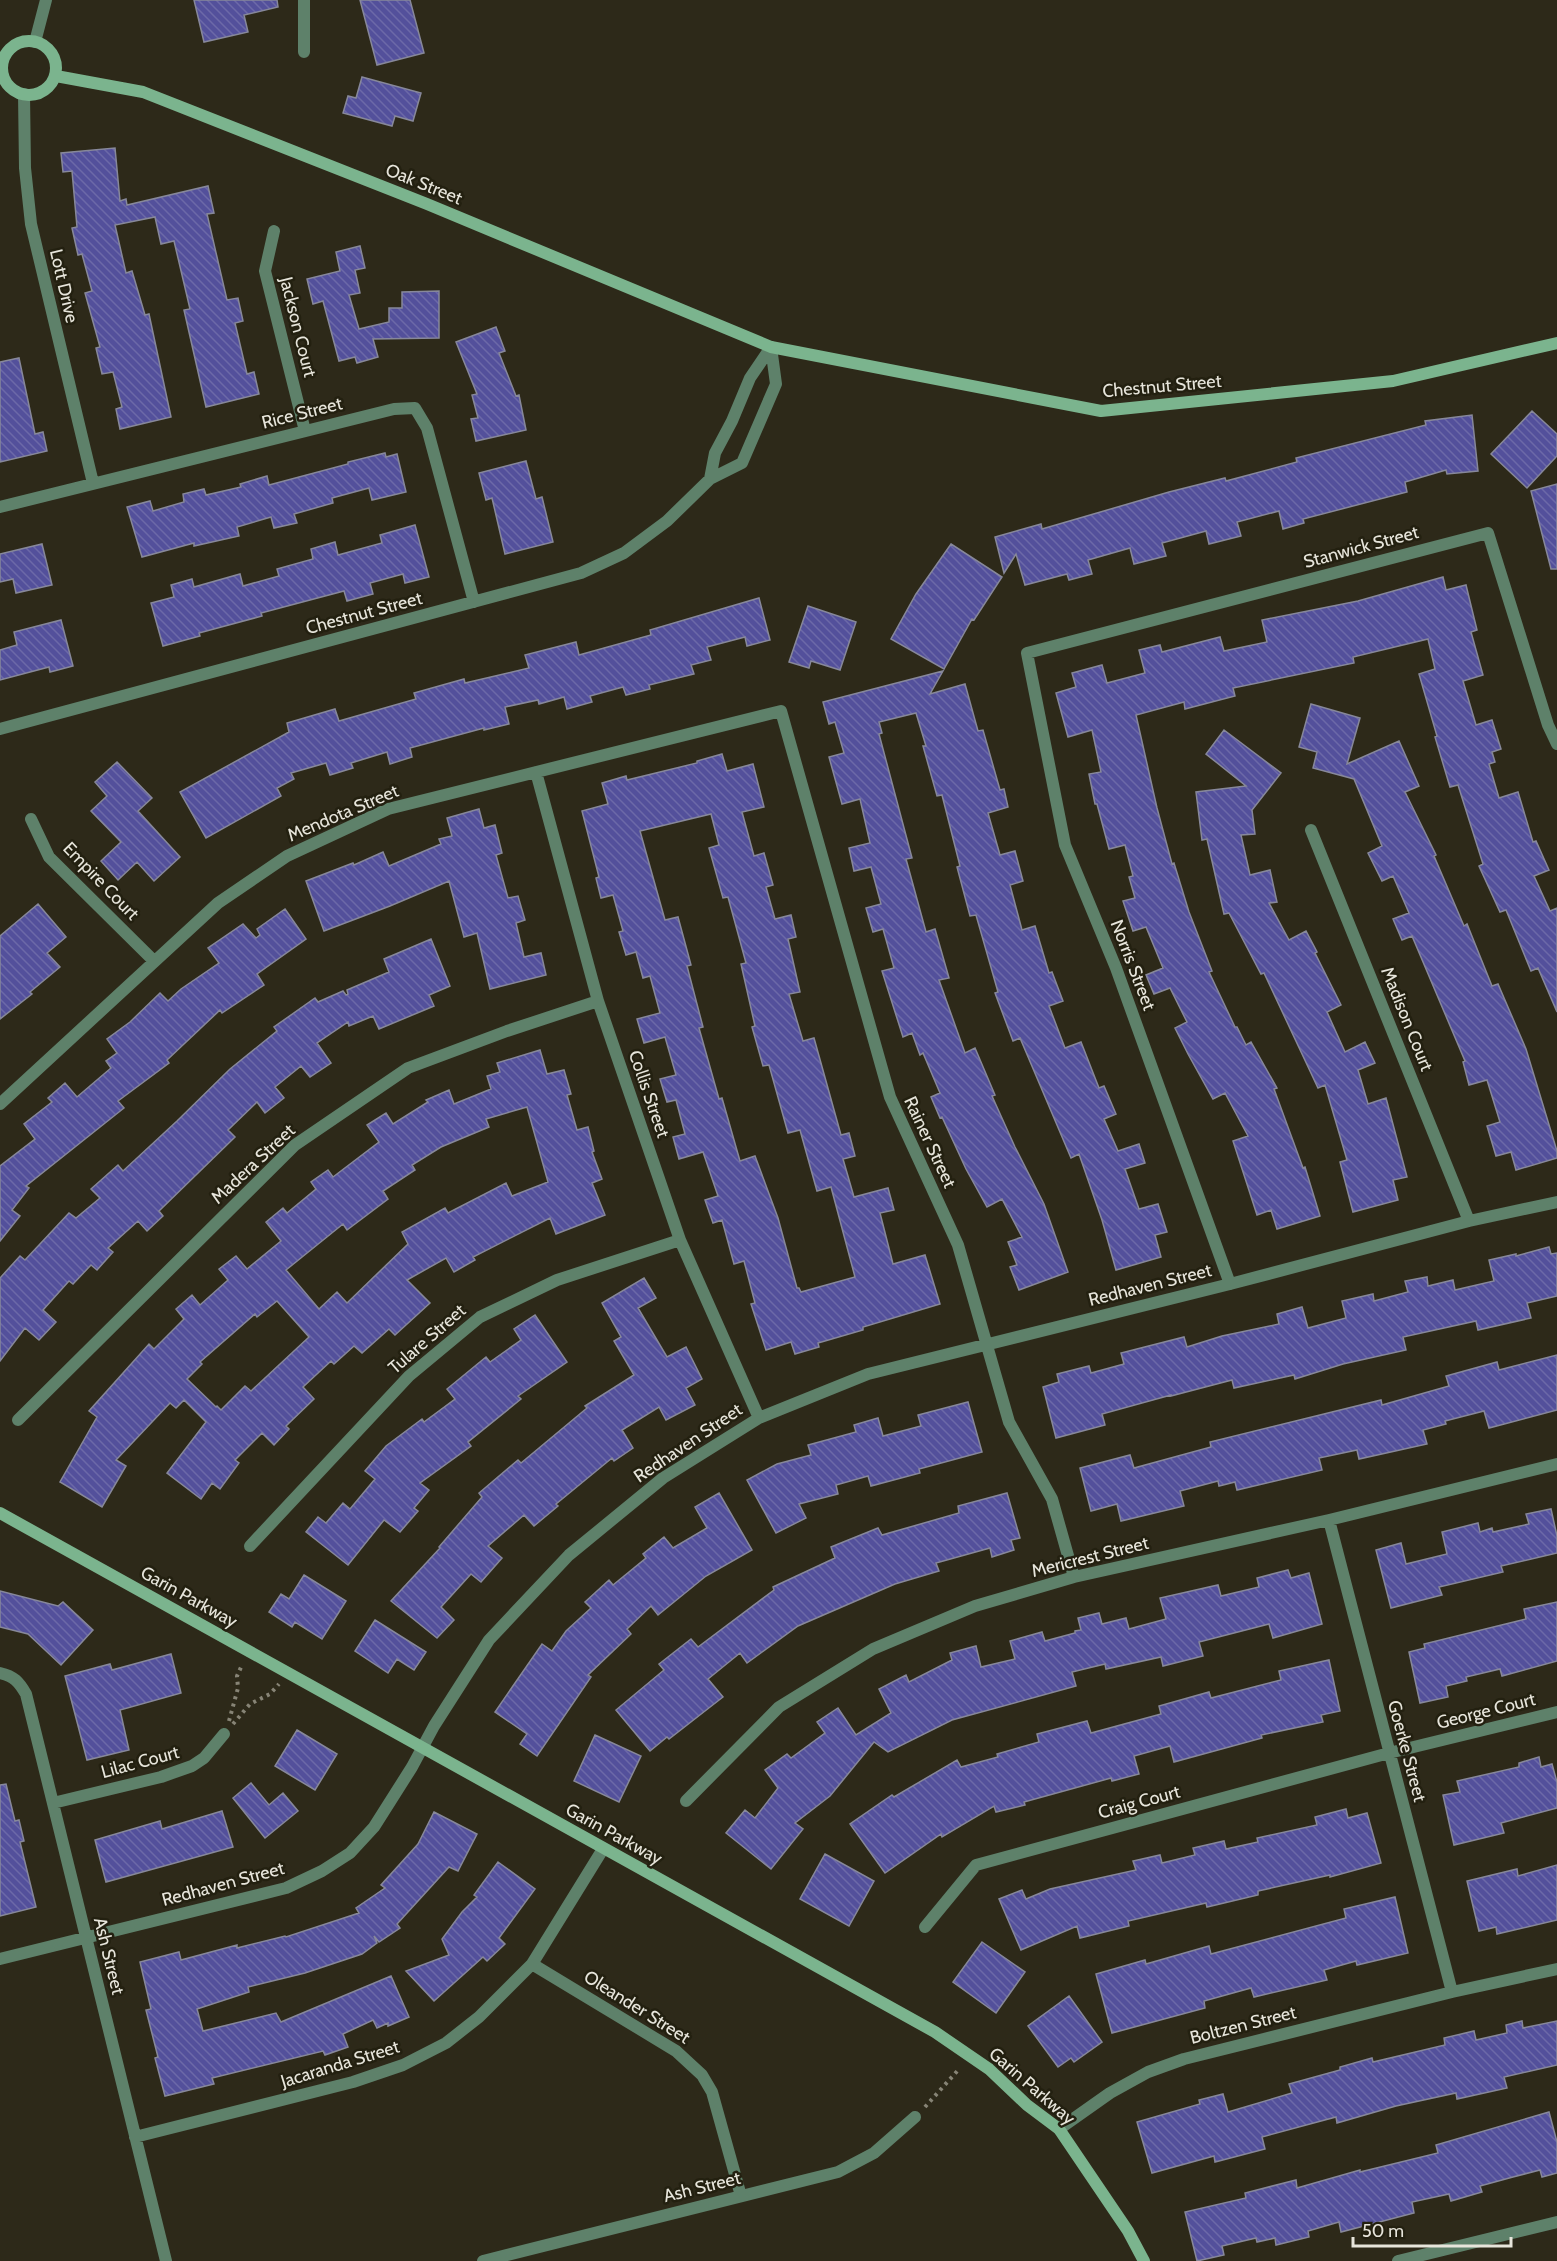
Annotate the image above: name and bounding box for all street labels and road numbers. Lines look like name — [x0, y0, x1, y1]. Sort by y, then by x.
street label: Oak Street — [382, 159, 466, 209]
street label: Lott Drive — [45, 247, 83, 325]
street label: Jackson Court — [275, 274, 321, 379]
street label: Chestnut Street — [1102, 370, 1222, 402]
street label: Rice Street — [259, 392, 345, 434]
street label: Stanwick Street — [1301, 521, 1421, 573]
street label: Chestnut Street — [303, 587, 425, 639]
street label: Mendota Street — [284, 780, 402, 846]
street label: Empire Court — [58, 837, 144, 925]
street label: Norris Street — [1106, 917, 1160, 1013]
street label: Madison Court — [1376, 964, 1438, 1074]
street label: Collis Street — [624, 1047, 674, 1141]
street label: Rainer Street — [899, 1093, 961, 1191]
street label: Madera Street — [206, 1120, 300, 1208]
street label: Redhaven Street — [1086, 1259, 1214, 1311]
street label: Tulare Street — [384, 1299, 470, 1379]
street label: Redhaven Street — [630, 1399, 746, 1487]
street label: Mericrest Street — [1029, 1532, 1151, 1582]
street label: Garin Parkway — [137, 1561, 241, 1633]
street label: George Court — [1434, 1688, 1538, 1734]
street label: Goerke Street — [1383, 1698, 1431, 1804]
street label: Lilac Court — [99, 1741, 181, 1783]
street label: Craig Court — [1096, 1781, 1182, 1823]
street label: Garin Parkway — [562, 1798, 666, 1870]
street label: Redhaven Street — [159, 1857, 287, 1911]
street label: Ash Street — [89, 1915, 129, 1997]
street label: Oleander Street — [580, 1966, 694, 2048]
street label: Boltzen Street — [1188, 2001, 1298, 2049]
street label: Jacaranda Street — [277, 2035, 402, 2093]
street label: Garin Parkway — [984, 2043, 1080, 2129]
street label: Ash Street — [661, 2167, 743, 2207]

